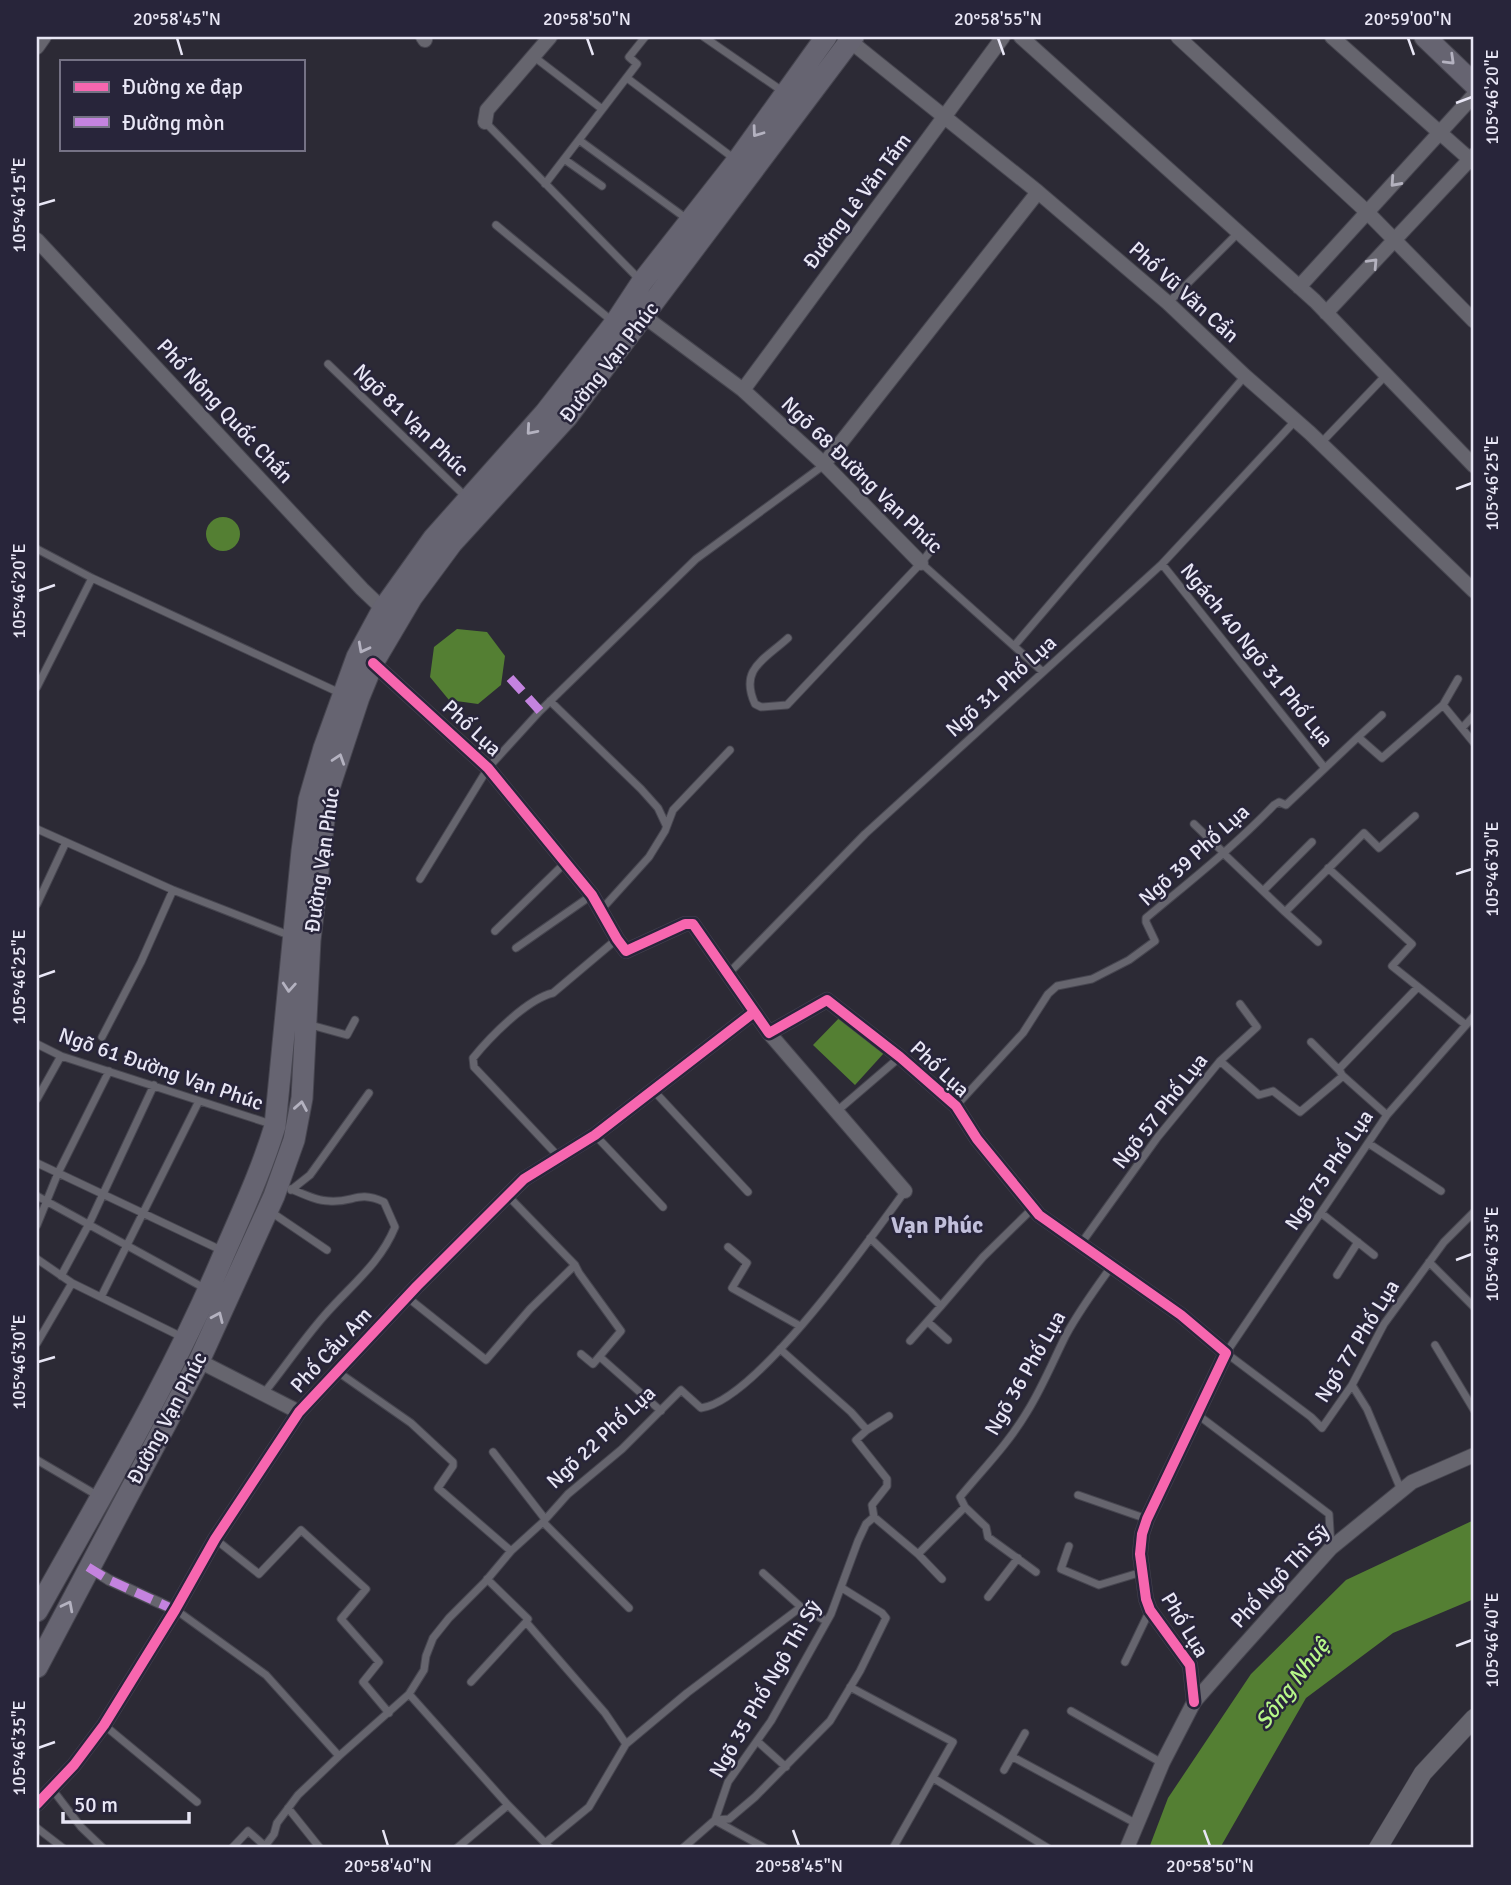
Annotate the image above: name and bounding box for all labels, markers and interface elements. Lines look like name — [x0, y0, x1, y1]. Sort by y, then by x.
text: 20°58'45"N — [133, 8, 221, 30]
text: 20°58'50"N — [543, 8, 631, 30]
text: 20°58'55"N — [954, 8, 1042, 30]
text: 20°59'00"N — [1364, 8, 1452, 30]
text: 105°46'20"E — [1481, 49, 1503, 145]
one-way arrow — [1441, 52, 1454, 65]
legend — [60, 60, 304, 150]
text: Đường xe đạp — [122, 74, 243, 100]
text: Đường mòn — [122, 110, 225, 136]
one-way arrow — [753, 124, 766, 137]
street label: Đường Lê Văn Tám — [797, 128, 917, 274]
text: 105°46'15"E — [8, 157, 30, 253]
one-way arrow — [1391, 174, 1403, 187]
street label: Phố Vũ Văn Cẩn — [1124, 235, 1245, 348]
one-way arrow — [1364, 258, 1377, 271]
street label: Đường Vạn Phúc — [554, 296, 664, 428]
street label: Phố Nông Quốc Chấn — [151, 333, 299, 489]
street label: Ngõ 81 Vạn Phúc — [348, 358, 474, 482]
street label: Ngõ 68 Đường Vạn Phúc — [776, 391, 948, 559]
one-way arrow — [527, 421, 539, 434]
text: 105°46'25"E — [1481, 435, 1503, 531]
text: 105°46'20"E — [8, 543, 30, 639]
street label: Ngách 40 Ngõ 31 Phố Lụa — [1175, 558, 1339, 752]
street label: Ngõ 31 Phố Lụa — [940, 630, 1062, 742]
one-way arrow — [357, 641, 371, 653]
street label: Phố Lụa — [437, 694, 507, 762]
one-way arrow — [330, 754, 345, 766]
street label: Đường Vạn Phúc — [299, 786, 345, 934]
street label: Ngõ 39 Phố Lụa — [1133, 799, 1255, 911]
text: 105°46'30"E — [1481, 821, 1503, 917]
text: 105°46'25"E — [8, 929, 30, 1025]
one-way arrow — [282, 982, 297, 993]
street label: Ngõ 61 Đường Vạn Phúc — [55, 1022, 267, 1116]
street label: Phố Lụa — [905, 1035, 975, 1103]
street label: Ngõ 57 Phố Lụa — [1107, 1048, 1213, 1174]
one-way arrow — [292, 1100, 307, 1112]
street label: Ngõ 75 Phố Lụa — [1279, 1105, 1379, 1235]
text: 105°46'35"E — [1481, 1206, 1503, 1302]
district label: Vạn Phúc — [891, 1211, 983, 1240]
street label: Ngõ 77 Phố Lụa — [1309, 1275, 1405, 1407]
street label: Phố Cầu Am — [285, 1302, 377, 1398]
street label: Ngõ 36 Phố Lụa — [979, 1306, 1071, 1440]
one-way arrow — [210, 1312, 224, 1325]
text: 105°46'30"E — [8, 1314, 30, 1410]
street label: Đường Vạn Phúc — [121, 1347, 213, 1489]
street label: Ngõ 22 Phố Lụa — [541, 1380, 661, 1494]
street label: Phố Ngô Thì Sỹ — [1225, 1518, 1335, 1633]
street label: Phố Lụa — [1155, 1588, 1215, 1662]
text: 105°46'40"E — [1481, 1592, 1503, 1688]
street label: Ngõ 35 Phố Ngô Thì Sỹ — [703, 1595, 827, 1783]
one-way arrow — [59, 1601, 73, 1613]
water label: Sông Nhuệ — [1249, 1631, 1337, 1735]
text: 105°46'35"E — [8, 1700, 30, 1796]
scale bar — [63, 1780, 189, 1824]
text: 50 m — [74, 1792, 118, 1818]
text: 20°58'40"N — [344, 1855, 432, 1877]
text: 20°58'45"N — [755, 1855, 843, 1877]
text: 20°58'50"N — [1166, 1855, 1254, 1877]

